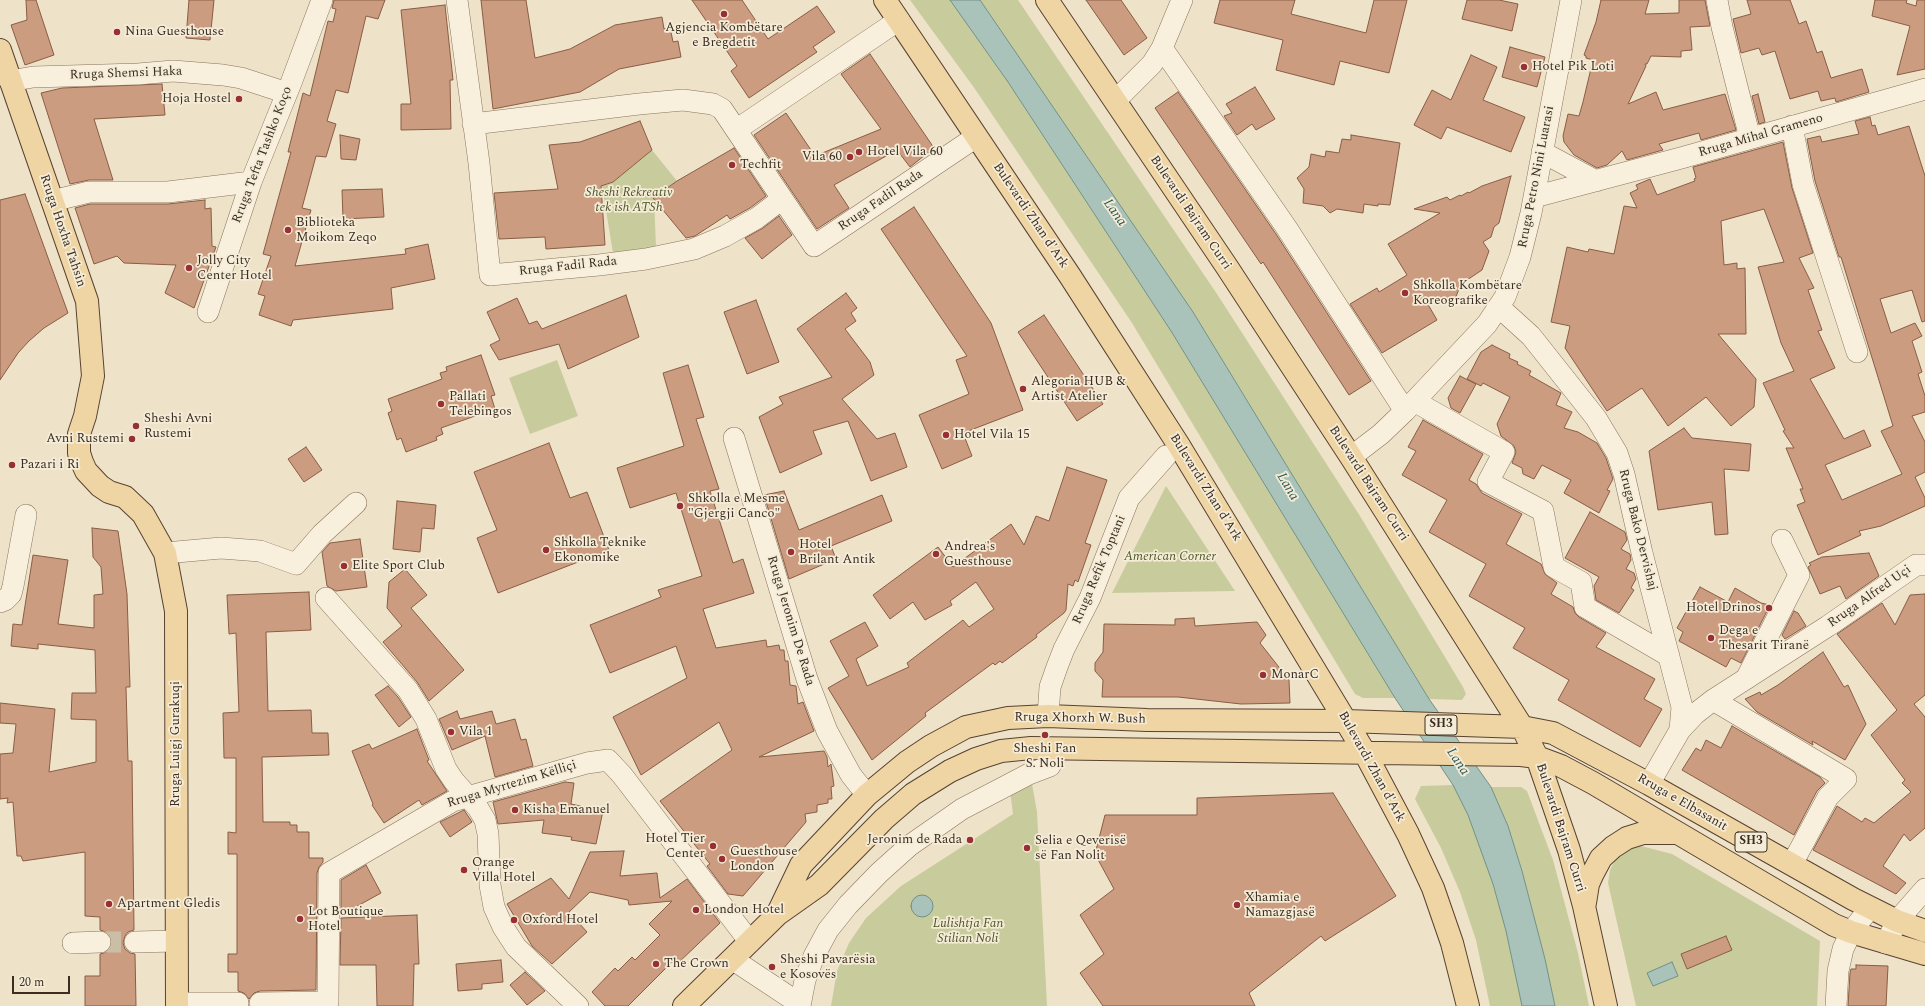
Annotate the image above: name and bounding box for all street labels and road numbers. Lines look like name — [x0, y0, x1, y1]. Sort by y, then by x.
street label: Rruga Shemsi Haka — [69, 64, 183, 84]
street label: Rruga Tefta Tashko Koço — [230, 84, 296, 226]
street label: Rruga Petro Nini Luarasi — [1516, 105, 1558, 249]
street label: Rruga Mihal Grameno — [1697, 111, 1825, 161]
street label: Bulevardi Bajram Curri — [1146, 153, 1234, 273]
street label: Bulevardi Zhan d'Ark — [989, 160, 1071, 272]
street label: Rruga Fadil Rada — [836, 167, 926, 235]
street label: Rruga Hoxha Tahsin — [35, 173, 89, 289]
street label: Rruga Fadil Rada — [518, 254, 618, 280]
street label: Bulevardi Bajram Curri — [1325, 423, 1411, 545]
street label: Bulevardi Zhan d'Ark — [1166, 431, 1244, 545]
street label: Rruga Bako Dervishaj — [1614, 467, 1660, 593]
street label: Rruga Refik Toptani — [1070, 513, 1130, 627]
street label: Rruga Jeronim De Rada — [763, 554, 817, 688]
street label: Rruga Alfred Uçi — [1825, 562, 1915, 632]
street label: Rruga Luigj Gurakuqi — [168, 681, 184, 807]
street label: Bulevardi Zhan d'Ark — [1334, 709, 1408, 825]
street label: Rruga Xhorxh W. Bush — [1014, 710, 1146, 728]
road number: SH3 — [1425, 715, 1457, 735]
street label: Rruga Myrtezim Këlliçi — [445, 758, 579, 812]
street label: Bulevardi Bajram Curri — [1532, 762, 1588, 894]
street label: Rruga e Elbasanit — [1634, 771, 1730, 835]
road number: SH3 — [1735, 832, 1767, 852]

